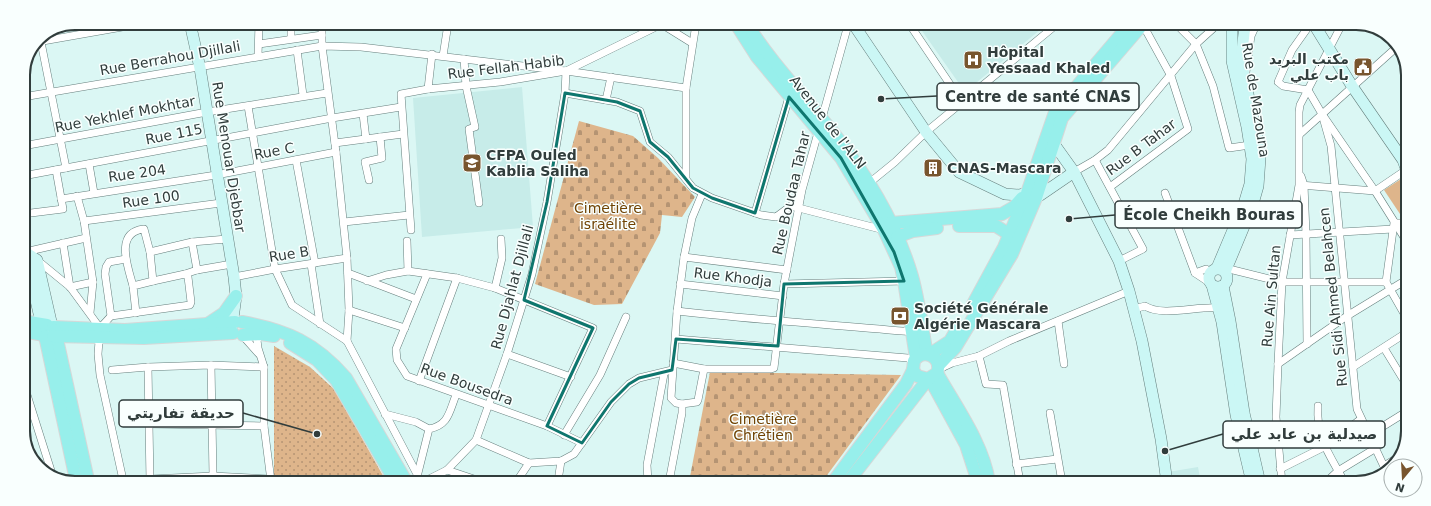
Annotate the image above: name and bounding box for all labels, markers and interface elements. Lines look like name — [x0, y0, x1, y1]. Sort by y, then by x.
street label: Rue Berrahou Djillali — [98, 38, 242, 78]
street label: Rue de Mazouna — [1239, 42, 1273, 158]
place label: Hôpital Yessaad Khaled — [986, 44, 1110, 76]
hospital icon: Hôpital Yessaad Khaled — [962, 49, 984, 71]
place label: مكتب البريد باب علي — [1269, 51, 1349, 84]
street label: Rue Fellah Habib — [447, 52, 565, 82]
public building icon: مكتب البريد باب علي — [1352, 56, 1374, 78]
street label: Avenue de l'ALN — [787, 72, 869, 172]
street label: Rue Menouar Djebbar — [209, 81, 249, 234]
callout: Centre de santé CNAS — [937, 83, 1139, 110]
text: Centre de santé CNAS — [945, 88, 1131, 106]
street label: Rue Yekhlef Mokhtar — [53, 92, 197, 135]
street label: Rue B Tahar — [1103, 115, 1179, 178]
street label: Rue 115 — [144, 121, 204, 147]
street label: Rue Boudaa Tahar — [769, 129, 813, 256]
street label: Rue C — [252, 139, 296, 163]
place label: CFPA Ouled Kablia Saliha — [486, 147, 589, 179]
school or university icon: CFPA Ouled Kablia Saliha — [461, 152, 483, 174]
building icon: CNAS-Mascara — [922, 157, 944, 179]
place label: CNAS-Mascara — [947, 160, 1062, 176]
street label: Rue 204 — [107, 161, 167, 185]
street label: Rue 100 — [121, 187, 181, 211]
park label: Cimetière israélite — [574, 200, 642, 232]
callout: École Cheikh Bouras — [1115, 201, 1302, 228]
text: École Cheikh Bouras — [1123, 205, 1295, 224]
street label: Rue Sidi Ahmed Belahcen — [1316, 207, 1350, 387]
street label: Rue Djahlat Djillali — [488, 223, 536, 351]
street label: Rue B — [268, 243, 310, 265]
street label: Rue Ain Sultan — [1259, 244, 1283, 348]
street label: Rue Khodja — [693, 264, 773, 290]
place label: Société Générale Algérie Mascara — [914, 300, 1048, 332]
bank icon: Société Générale Algérie Mascara — [889, 305, 911, 327]
street label: Rue Bousedra — [419, 360, 515, 408]
callout: حديقة تفاريتي — [119, 400, 243, 427]
text: حديقة تفاريتي — [127, 404, 235, 422]
park label: Cimetière Chrétien — [729, 411, 797, 443]
callout: صيدلية بن عابد علي — [1223, 421, 1385, 448]
text: صيدلية بن عابد علي — [1231, 425, 1377, 443]
north arrow — [1383, 458, 1423, 498]
text: N — [1394, 479, 1406, 495]

